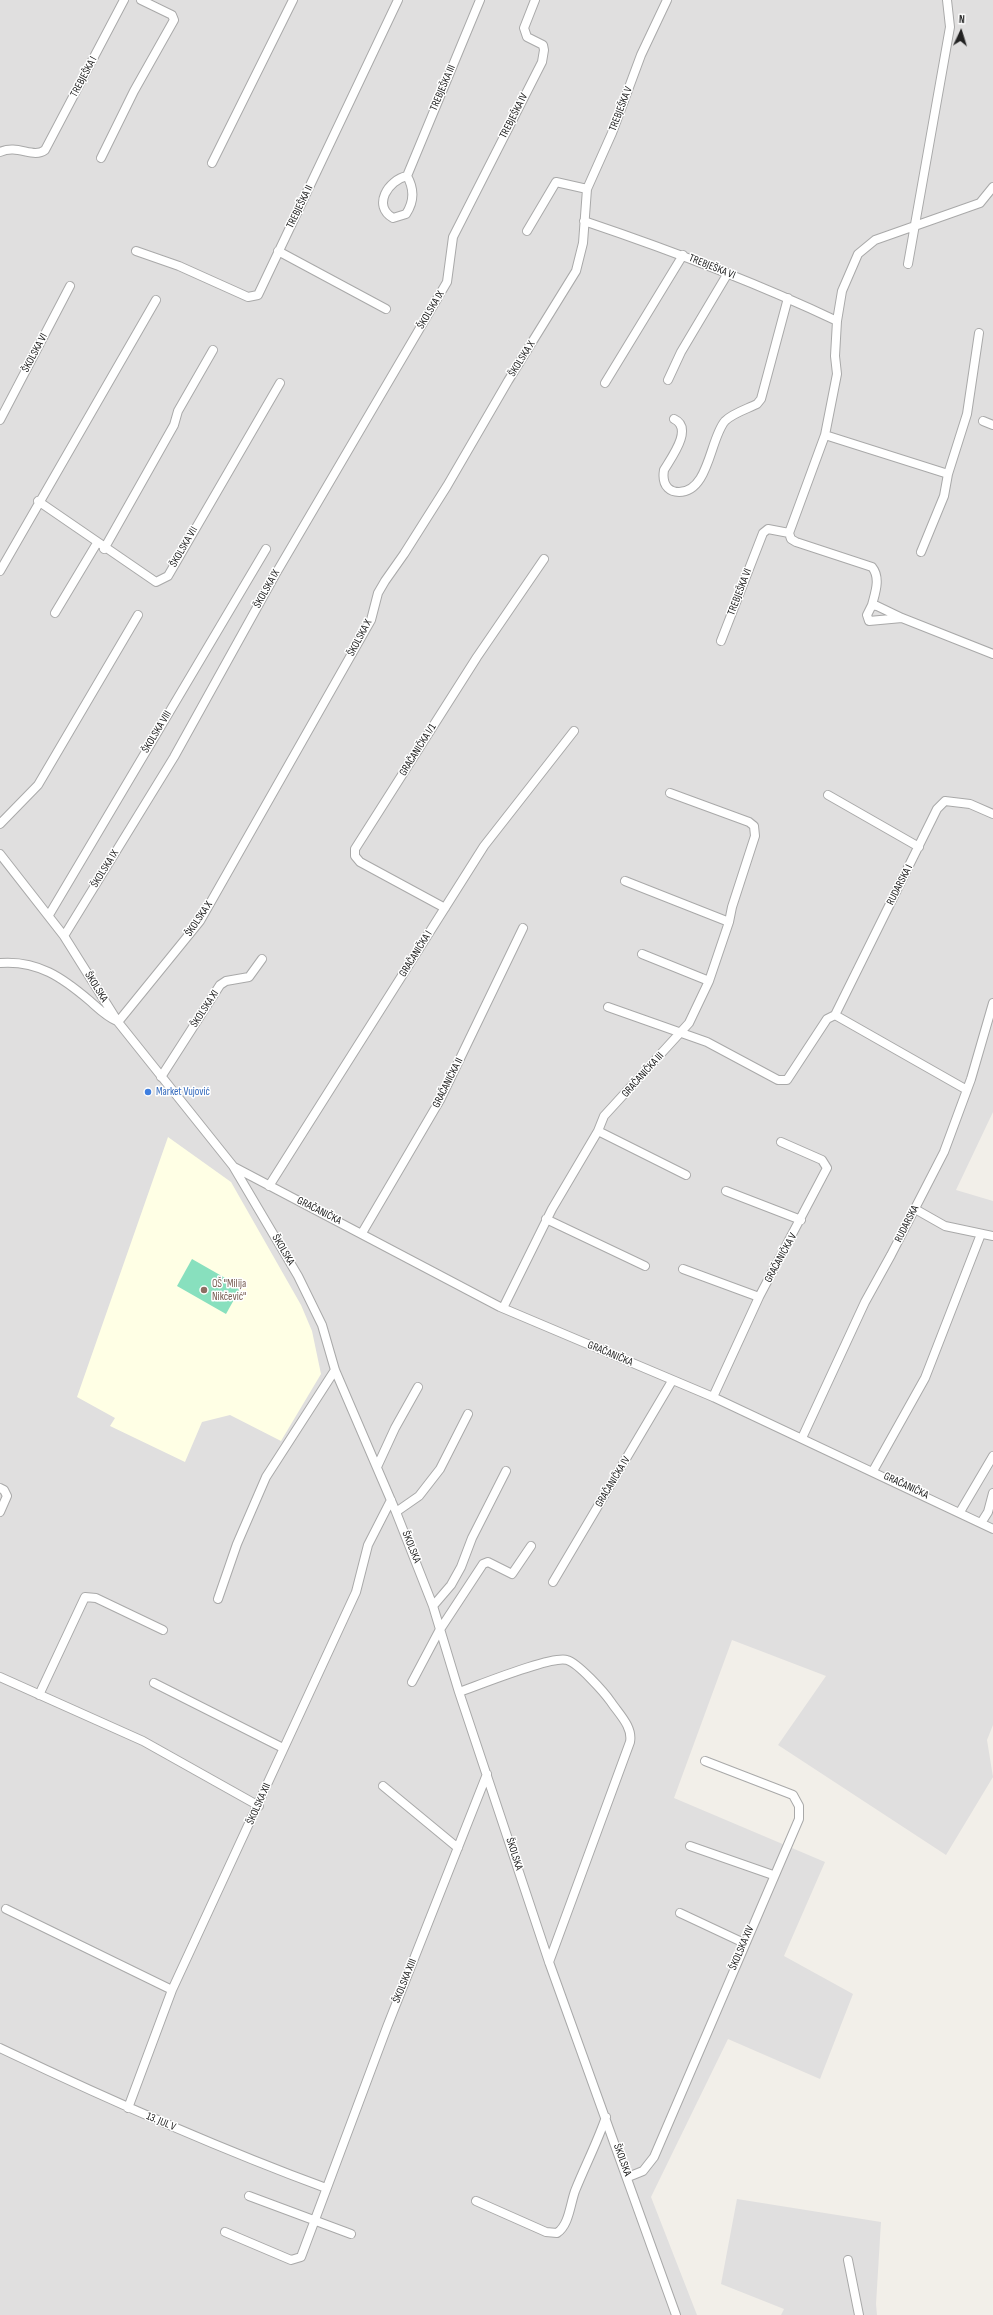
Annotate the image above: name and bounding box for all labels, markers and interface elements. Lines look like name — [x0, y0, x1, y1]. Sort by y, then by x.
north arrow — [941, 12, 981, 52]
text: N — [958, 13, 965, 26]
street label: TREBJEŠKA I — [68, 54, 100, 100]
street label: TREBJEŠKA III — [427, 63, 459, 113]
street label: TREBJEŠKA V — [606, 85, 636, 133]
street label: TREBJEŠKA IV — [497, 91, 531, 141]
street label: TREBJEŠKA II — [284, 183, 316, 231]
street label: TREBJEŠKA VI — [687, 252, 737, 282]
street label: ŠKOLSKA IX — [415, 289, 447, 331]
street label: ŠKOLSKA VI — [19, 331, 51, 375]
street label: ŠKOLSKA X — [506, 339, 538, 379]
street label: ŠKOLSKA VII — [167, 524, 201, 570]
street label: ŠKOLSKA IX — [251, 567, 283, 611]
street label: TREBJEŠKA VI — [725, 567, 755, 617]
street label: ŠKOLSKA X — [345, 617, 375, 659]
street label: ŠKOLSKA VIII — [139, 709, 175, 755]
street label: GRAČANIČKA I/1 — [397, 721, 439, 779]
street label: ŠKOLSKA IX — [88, 848, 122, 890]
street label: RUDARSKA I — [884, 862, 916, 908]
street label: ŠKOLSKA X — [182, 899, 216, 939]
street label: GRAČANIČKA I — [397, 928, 435, 980]
street label: ŠKOLSKA — [82, 969, 110, 1005]
street label: ŠKOLSKA XI — [188, 988, 222, 1030]
street label: GRAČANIČKA III — [619, 1050, 667, 1100]
street label: GRAČANIČKA II — [430, 1056, 466, 1110]
place label: Market Vujović — [156, 1085, 210, 1099]
marker: Market Vujović — [143, 1087, 153, 1097]
street label: GRAČANIČKA — [295, 1194, 343, 1228]
street label: RUDARSKA — [892, 1203, 922, 1245]
street label: GRAČANIČKA V — [762, 1231, 800, 1285]
street label: ŠKOLSKA — [269, 1232, 297, 1268]
place label: OŠ "Milija Nikčević" — [212, 1277, 246, 1303]
marker: OŠ "Milija Nikčević" — [199, 1285, 209, 1295]
street label: GRAČANIČKA — [585, 1339, 635, 1369]
street label: GRAČANIČKA IV — [593, 1454, 633, 1510]
street label: GRAČANIČKA — [881, 1470, 931, 1502]
street label: ŠKOLSKA — [399, 1529, 423, 1565]
street label: ŠKOLSKA XII — [244, 1781, 274, 1827]
street label: ŠKOLSKA — [503, 1836, 525, 1872]
street label: ŠKOLSKA XIV — [727, 1924, 757, 1972]
street label: ŠKOLSKA XIII — [390, 1957, 420, 2005]
street label: 13. JUL V — [144, 2110, 178, 2134]
street label: ŠKOLSKA — [610, 2142, 634, 2178]

